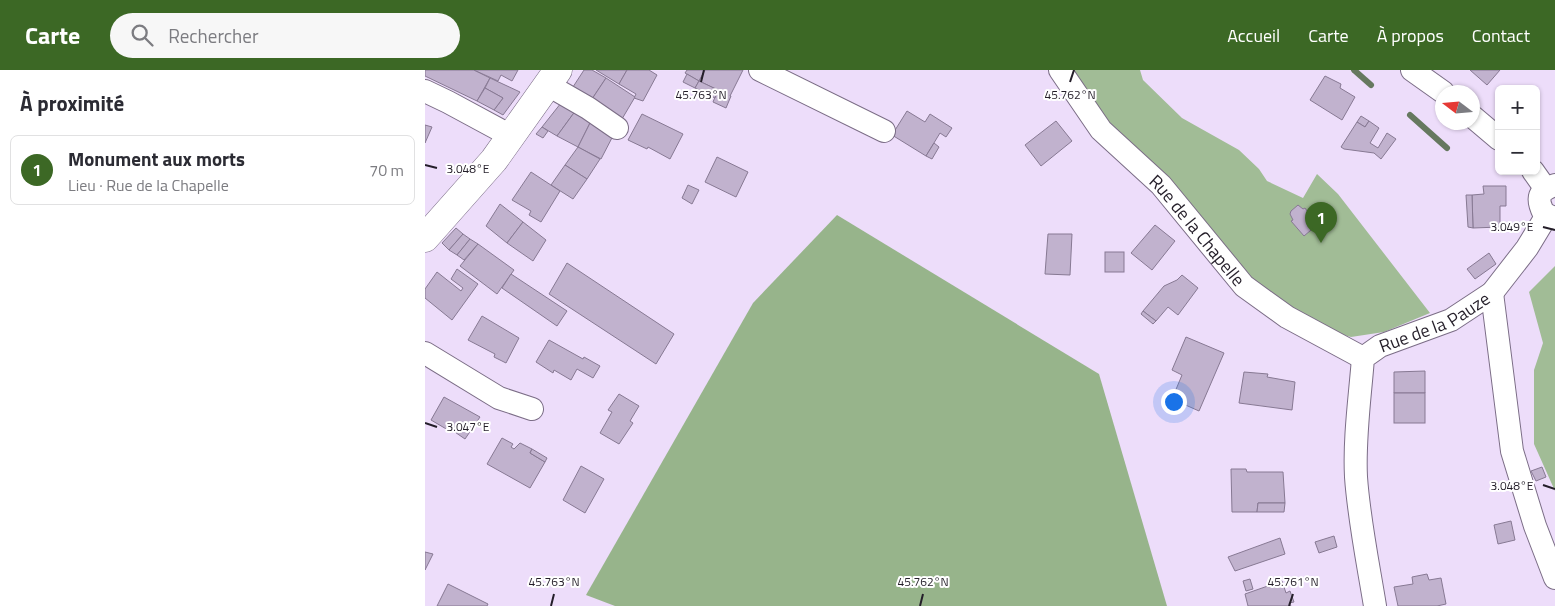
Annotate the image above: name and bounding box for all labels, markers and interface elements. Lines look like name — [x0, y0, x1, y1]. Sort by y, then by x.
search box — [110, 13, 460, 58]
text: Carte — [25, 17, 80, 53]
icon: search — [128, 21, 156, 49]
text: Rechercher — [168, 21, 258, 50]
text: Accueil — [1227, 22, 1280, 49]
text: Carte — [1308, 22, 1349, 49]
text: À propos — [1377, 22, 1444, 49]
text: Contact — [1472, 22, 1530, 49]
text: 45.763°N — [675, 85, 727, 104]
text: 45.762°N — [1044, 85, 1096, 104]
north arrow — [1435, 85, 1480, 130]
map controls — [1495, 85, 1540, 175]
button: + — [1495, 85, 1540, 130]
text: À proximité — [20, 87, 124, 119]
button: − — [1495, 130, 1540, 175]
text: Monument aux morts — [68, 144, 245, 173]
text: 1 — [33, 158, 41, 182]
text: 70 m — [369, 158, 404, 182]
text: 3.048°E — [447, 159, 490, 178]
street label: Rue de la Chapelle — [1144, 168, 1252, 292]
text: Lieu · Rue de la Chapelle — [68, 173, 229, 197]
pin: 1 — [1305, 202, 1337, 243]
text: 3.049°E — [1491, 217, 1534, 236]
street label: Rue de la Pauze — [1375, 285, 1495, 359]
your location — [1161, 389, 1187, 415]
text: 3.047°E — [447, 417, 490, 436]
text: 3.048°E — [1491, 476, 1534, 495]
text: 45.763°N — [528, 572, 580, 591]
text: 45.762°N — [897, 572, 949, 591]
text: 45.761°N — [1267, 572, 1319, 591]

